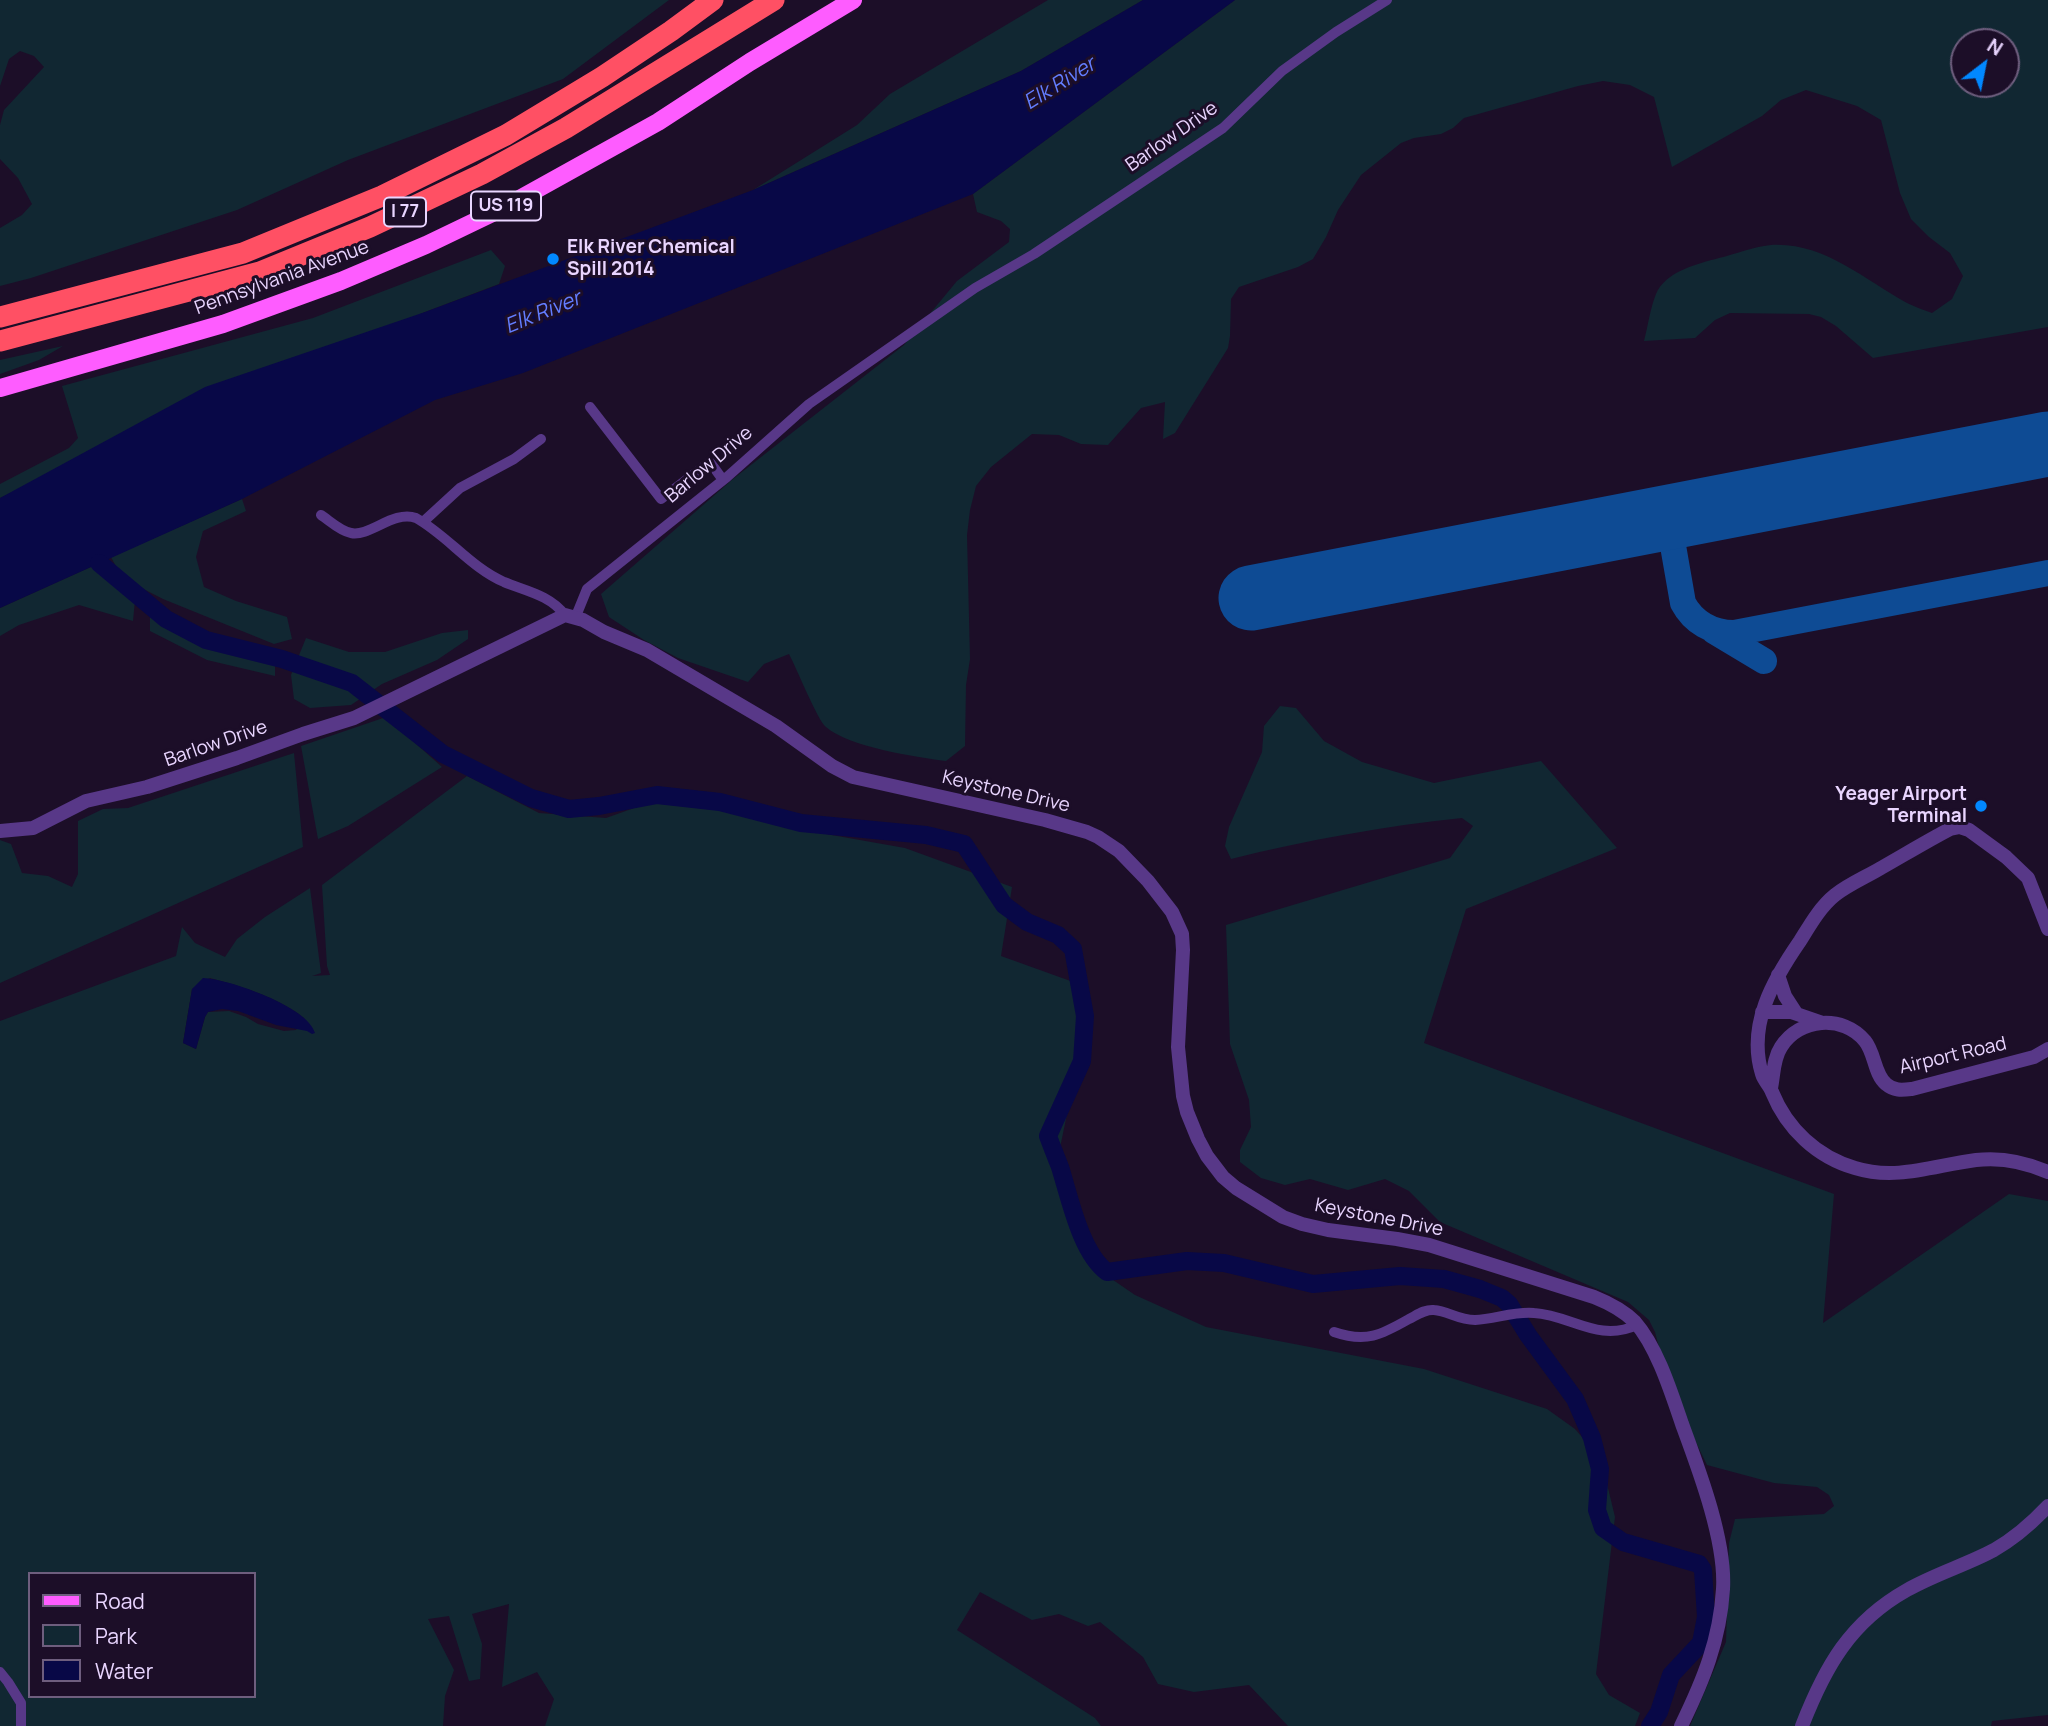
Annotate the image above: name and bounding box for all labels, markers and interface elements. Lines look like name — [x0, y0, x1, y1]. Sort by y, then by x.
north arrow — [1950, 28, 2020, 98]
text: N — [1982, 32, 2008, 62]
water label: Elk River — [1020, 52, 1100, 116]
street label: Barlow Drive — [1122, 97, 1222, 177]
road number: US 119 — [471, 191, 541, 220]
road number: I 77 — [384, 197, 426, 226]
street label: Pennsylvania Avenue — [192, 236, 372, 320]
place label: Elk River Chemical Spill 2014 — [567, 237, 735, 281]
marker: Elk River Chemical Spill 2014 — [545, 251, 561, 267]
water label: Elk River — [501, 286, 585, 340]
street label: Barlow Drive — [661, 422, 757, 508]
street label: Barlow Drive — [162, 716, 270, 772]
street label: Keystone Drive — [940, 766, 1072, 818]
place label: Yeager Airport Terminal — [1835, 784, 1967, 828]
marker: Yeager Airport Terminal — [1973, 798, 1989, 814]
street label: Airport Road — [1897, 1033, 2009, 1079]
street label: Keystone Drive — [1313, 1194, 1445, 1242]
legend — [28, 1572, 256, 1698]
text: Road — [95, 1587, 145, 1615]
text: Park — [95, 1622, 137, 1650]
text: Water — [95, 1657, 153, 1685]

